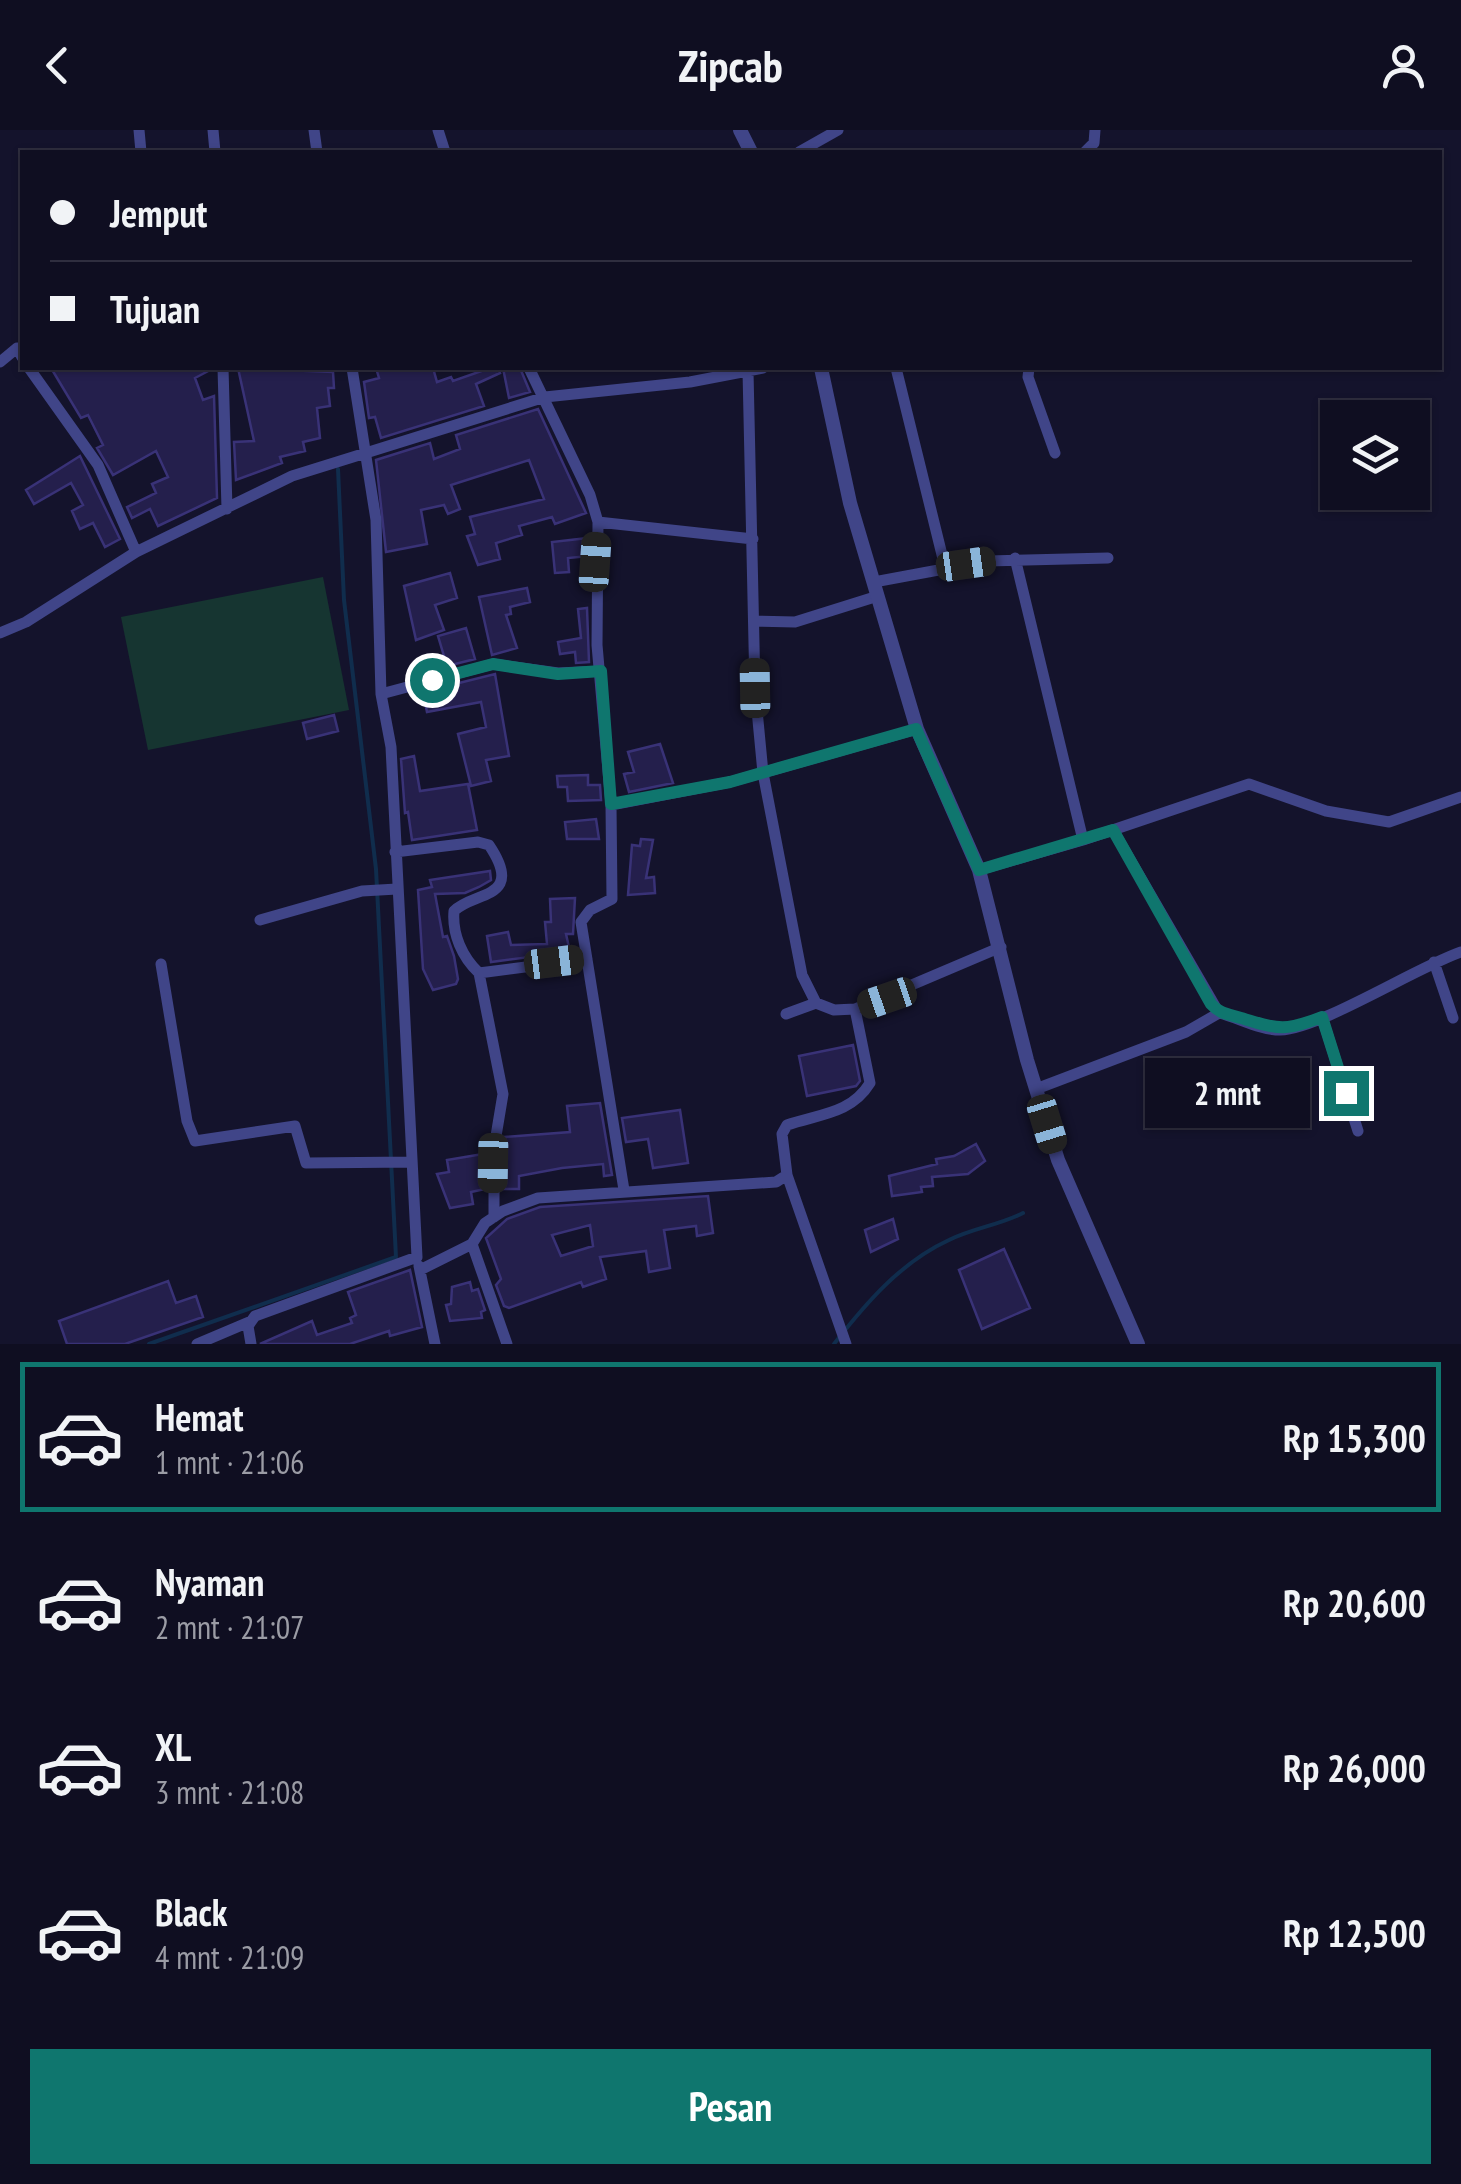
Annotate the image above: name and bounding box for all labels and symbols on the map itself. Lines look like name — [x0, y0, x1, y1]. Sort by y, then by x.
car — [578, 531, 612, 593]
car — [934, 545, 998, 583]
route start — [410, 658, 455, 703]
car — [739, 658, 771, 718]
car — [522, 943, 586, 981]
car — [854, 974, 920, 1022]
callout: 2 mnt — [1146, 1058, 1311, 1128]
route end — [1324, 1071, 1369, 1116]
car — [1024, 1091, 1070, 1157]
car — [477, 1133, 509, 1193]

